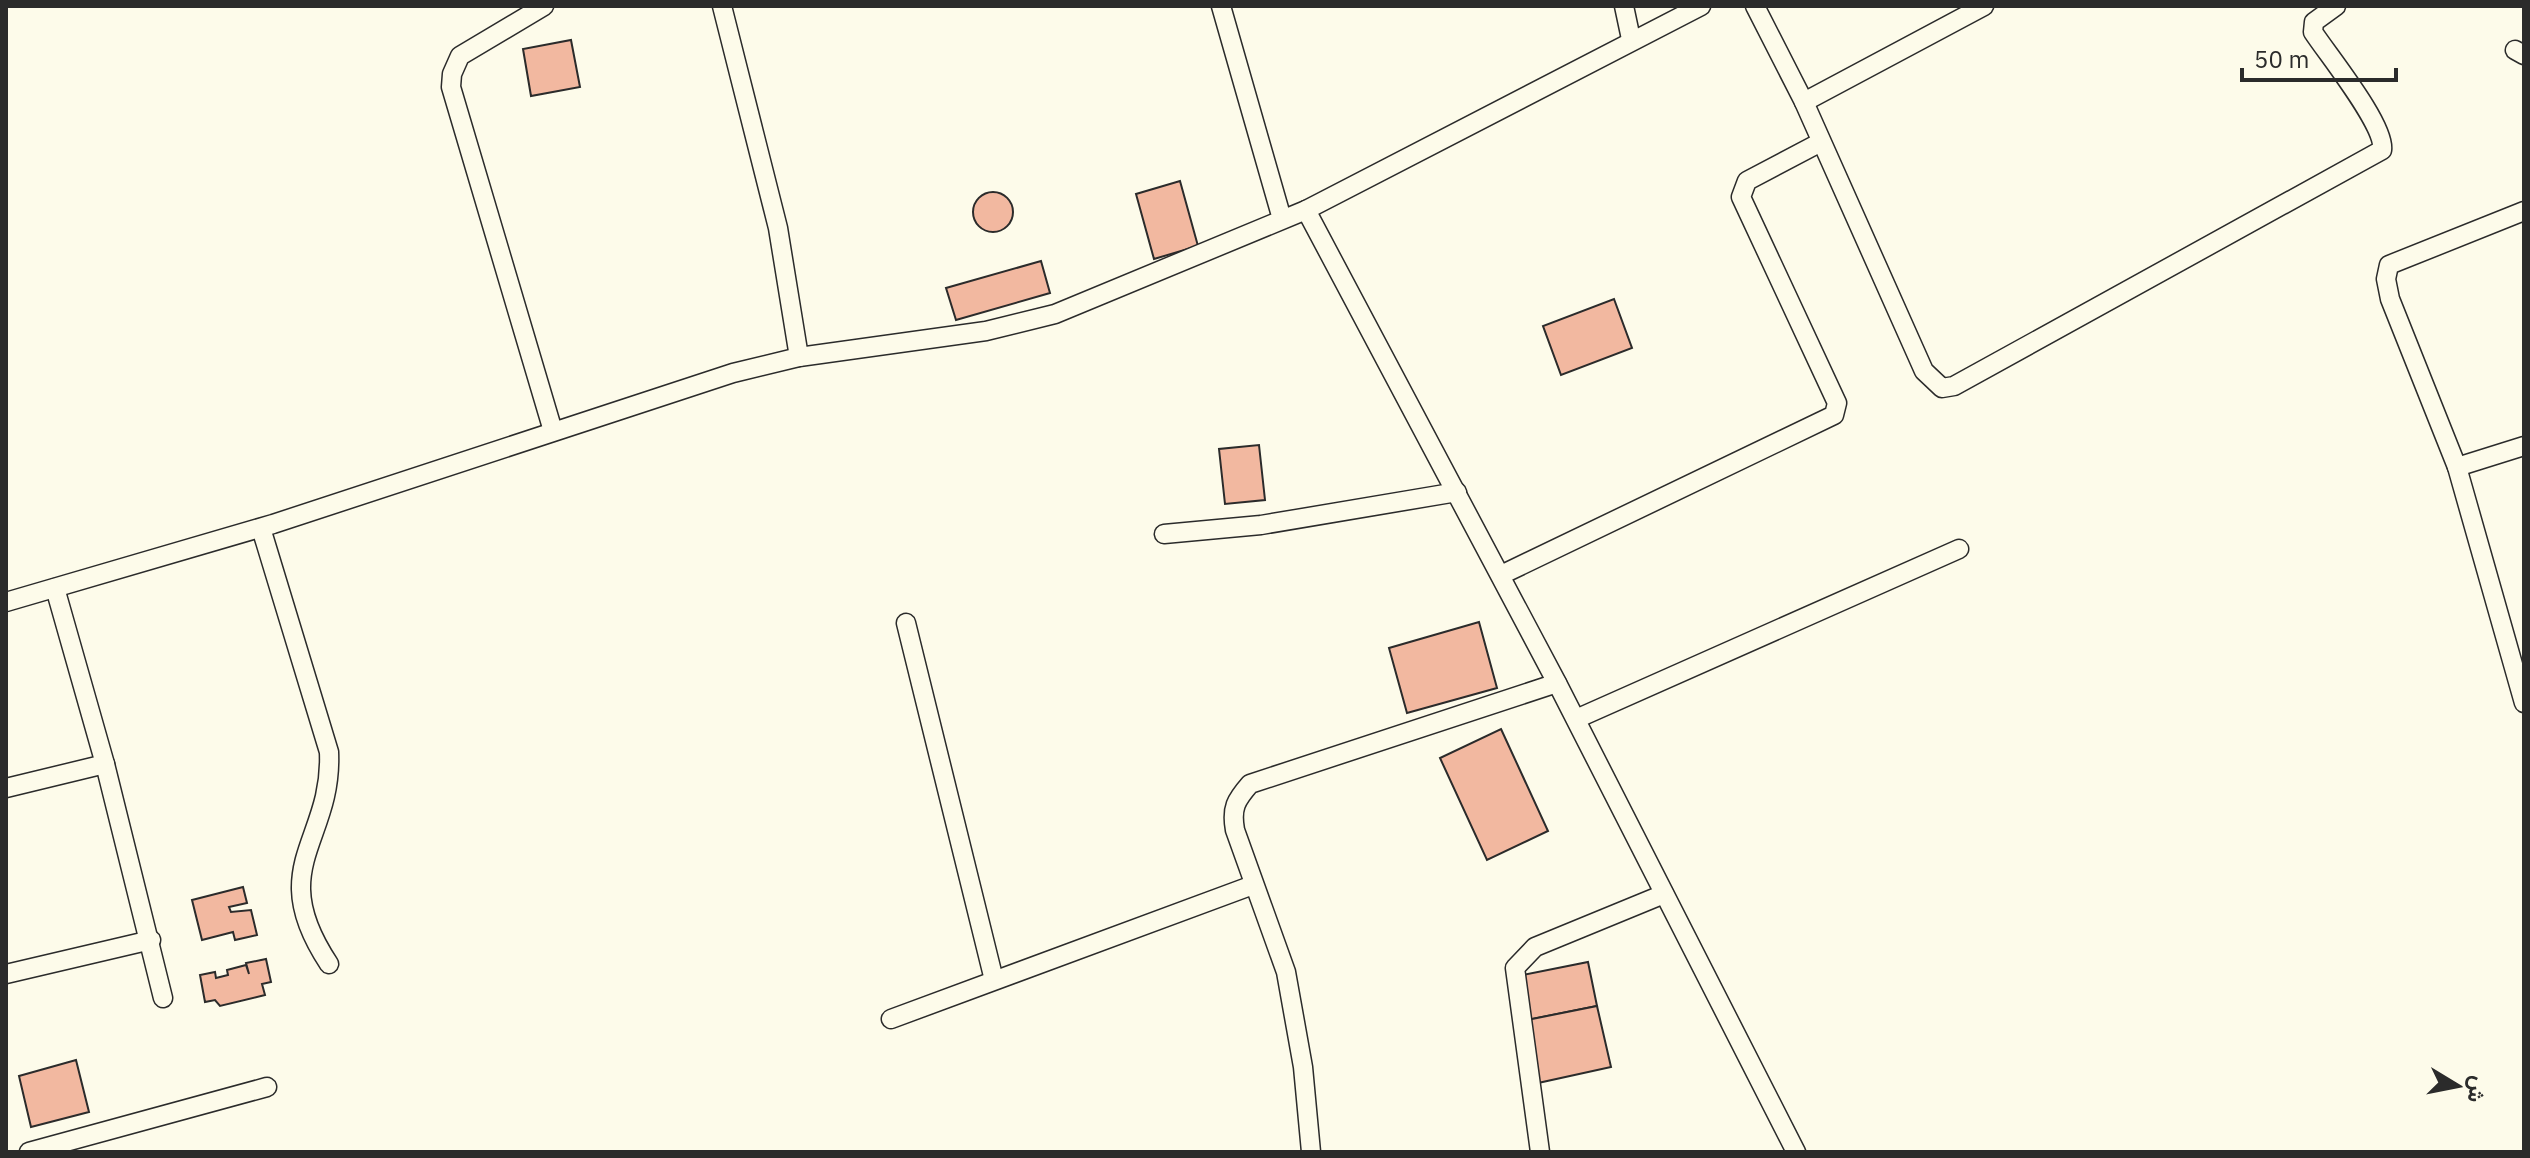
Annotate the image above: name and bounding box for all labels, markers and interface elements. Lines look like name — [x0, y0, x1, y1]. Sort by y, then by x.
scale bar — [2242, 32, 2396, 82]
text: 50 m — [2254, 43, 2309, 75]
north arrow — [2418, 1046, 2498, 1126]
text: ش — [2462, 1074, 2495, 1105]

